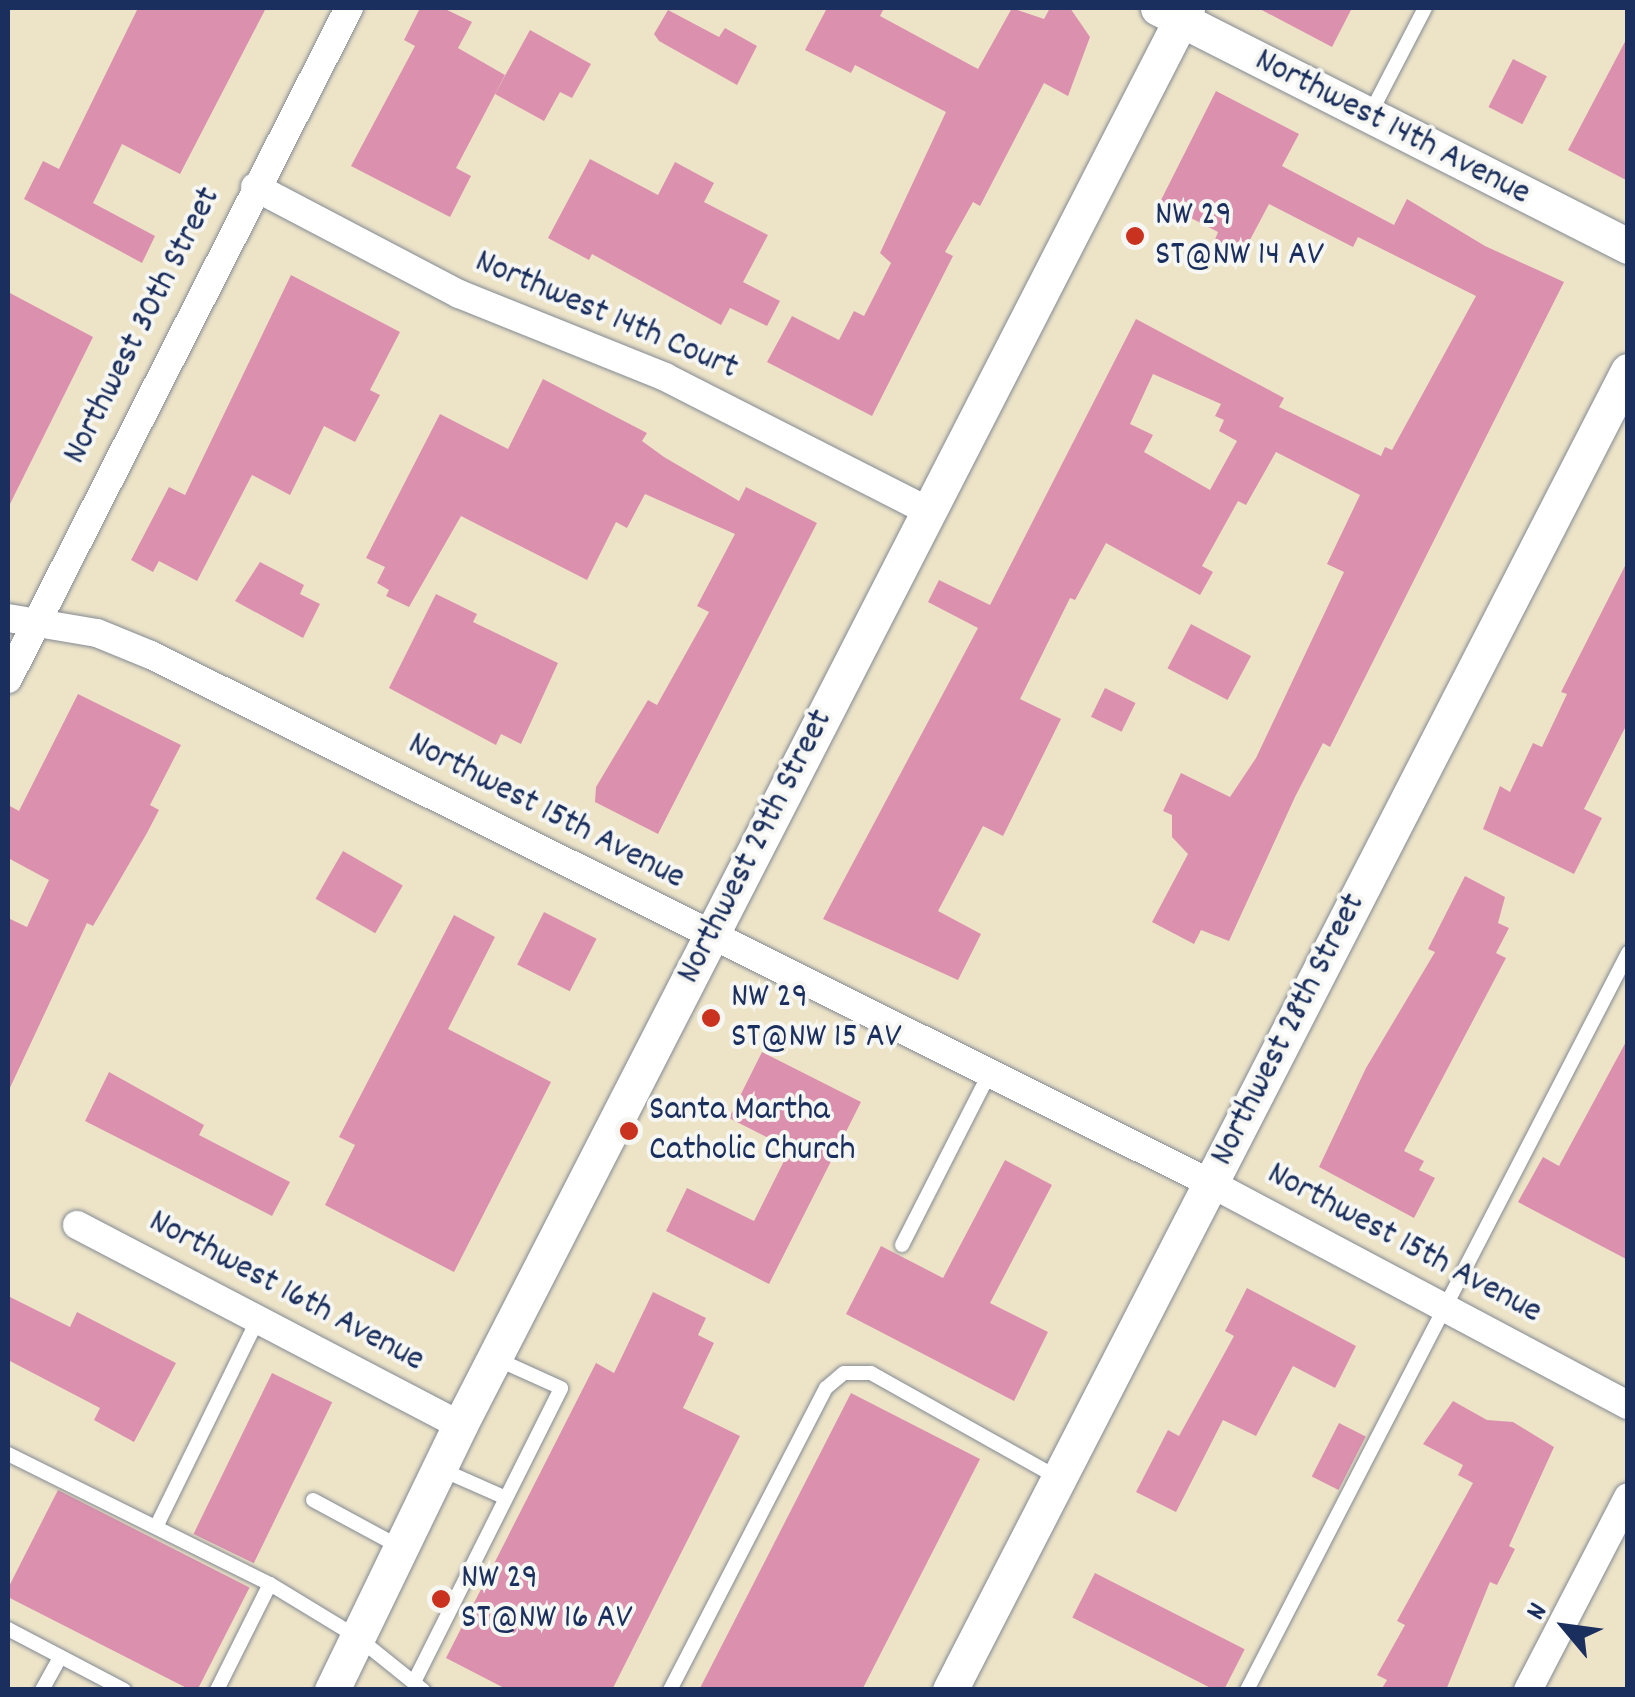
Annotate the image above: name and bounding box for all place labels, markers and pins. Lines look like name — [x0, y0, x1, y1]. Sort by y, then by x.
place label: NW 29 ST@NW 14 AV — [1155, 195, 1324, 277]
marker: NW 29 ST@NW 14 AV — [1124, 225, 1146, 247]
place label: NW 29 ST@NW 15 AV — [731, 977, 902, 1059]
marker: NW 29 ST@NW 15 AV — [700, 1007, 722, 1029]
place label: Santa Martha Catholic Church — [649, 1090, 856, 1172]
marker: Santa Martha Catholic Church — [618, 1120, 640, 1142]
place label: NW 29 ST@NW 16 AV — [461, 1558, 633, 1640]
marker: NW 29 ST@NW 16 AV — [430, 1588, 452, 1610]

